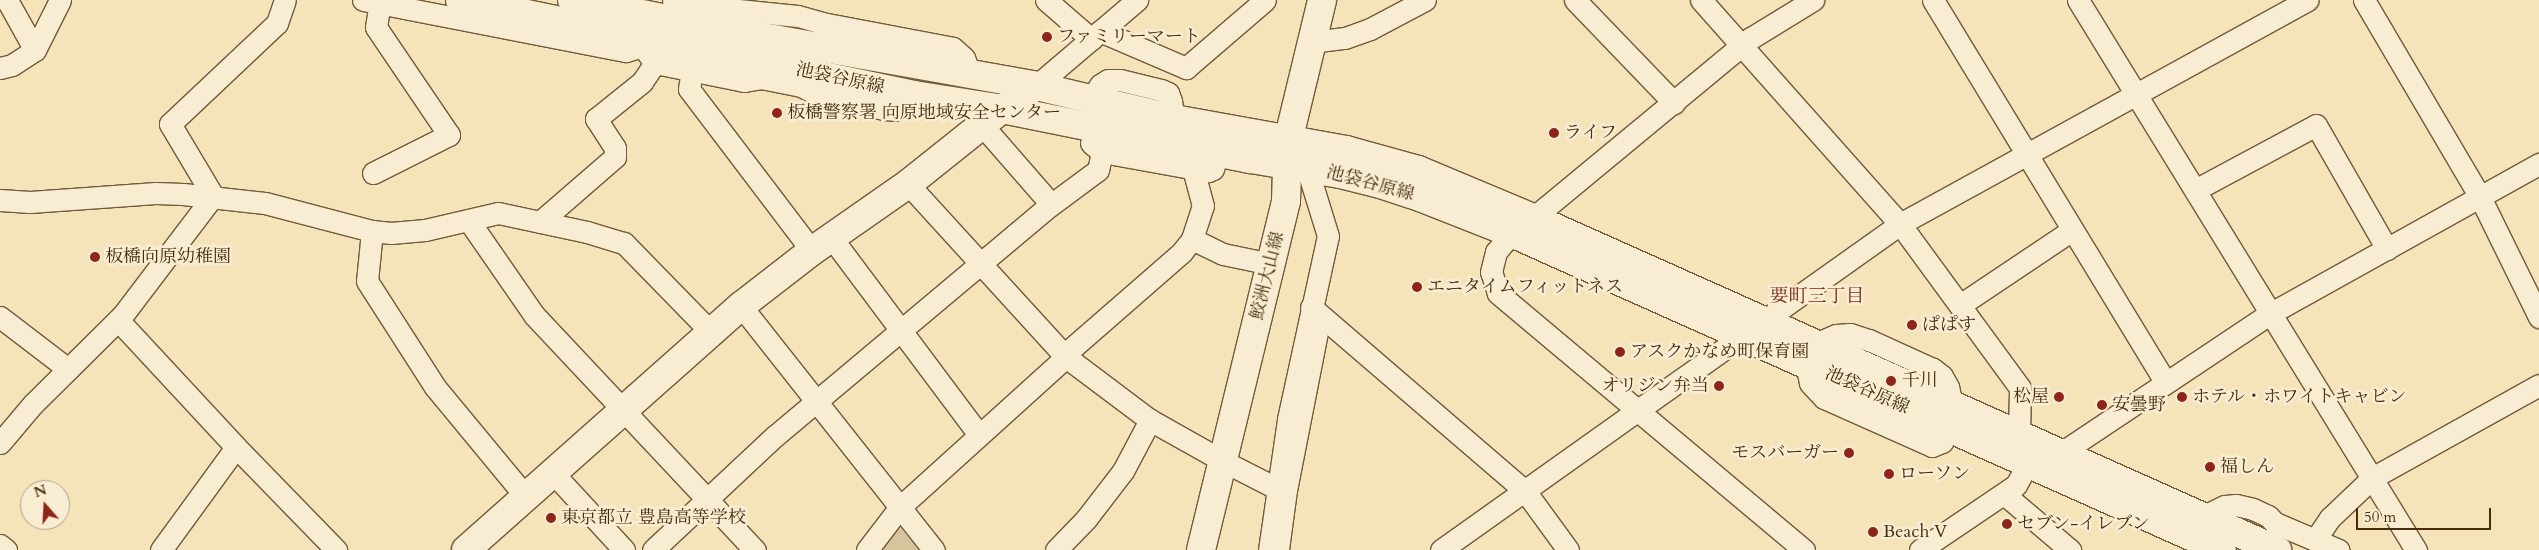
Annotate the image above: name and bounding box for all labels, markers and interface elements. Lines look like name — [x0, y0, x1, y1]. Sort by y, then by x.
place label: ファミリーマート — [1057, 26, 1201, 48]
marker: ファミリーマート — [1041, 31, 1053, 43]
street label: 池袋谷原線 — [794, 59, 886, 99]
place label: 板橋警察署 向原地域安全センター — [787, 102, 1062, 124]
marker: 板橋警察署 向原地域安全センター — [771, 107, 783, 119]
place label: ライフ — [1564, 122, 1618, 144]
marker: ライフ — [1548, 127, 1560, 139]
street label: 池袋谷原線 — [1324, 162, 1416, 206]
street label: 鮫洲大山線 — [1247, 230, 1289, 322]
place label: 板橋向原幼稚園 — [105, 246, 231, 268]
marker: 板橋向原幼稚園 — [89, 251, 101, 263]
place label: エニタイムフィットネス — [1427, 276, 1625, 298]
marker: エニタイムフィットネス — [1411, 281, 1423, 293]
district label: 要町三丁目 — [1770, 286, 1864, 308]
place label: ぱぱす — [1922, 314, 1976, 336]
marker: ぱぱす — [1906, 319, 1918, 331]
place label: アスクかなめ町保育園 — [1630, 341, 1810, 363]
marker: アスクかなめ町保育園 — [1614, 346, 1626, 358]
street label: 池袋谷原線 — [1821, 363, 1913, 419]
place label: 千川 — [1902, 370, 1938, 392]
marker: 千川 — [1884, 374, 1898, 388]
place label: オリジン弁当 — [1601, 375, 1709, 397]
marker: オリジン弁当 — [1713, 380, 1725, 392]
place label: 松屋 — [2013, 386, 2049, 408]
place label: ホテル・ホワイトキャビン — [2192, 386, 2408, 408]
marker: 松屋 — [2053, 391, 2065, 403]
marker: ホテル・ホワイトキャビン — [2176, 391, 2188, 403]
place label: 安曇野 — [2112, 394, 2166, 416]
marker: 安曇野 — [2096, 399, 2108, 411]
place label: モスバーガー — [1731, 442, 1839, 464]
marker: モスバーガー — [1843, 447, 1855, 459]
place label: 福しん — [2220, 456, 2274, 478]
marker: 福しん — [2204, 461, 2216, 473]
place label: ローソン — [1899, 463, 1971, 485]
marker: ローソン — [1883, 468, 1895, 480]
north arrow — [20, 480, 70, 530]
text: N — [31, 480, 49, 502]
scale bar — [2359, 498, 2494, 530]
place label: 東京都立 豊島高等学校 — [561, 507, 746, 529]
text: 50 m — [2364, 507, 2396, 527]
marker: 東京都立 豊島高等学校 — [545, 512, 557, 524]
place label: セブン-イレブン — [2017, 513, 2151, 535]
marker: セブン-イレブン — [2001, 518, 2013, 530]
place label: Beach V — [1883, 521, 1947, 543]
marker: Beach V — [1867, 526, 1879, 538]

